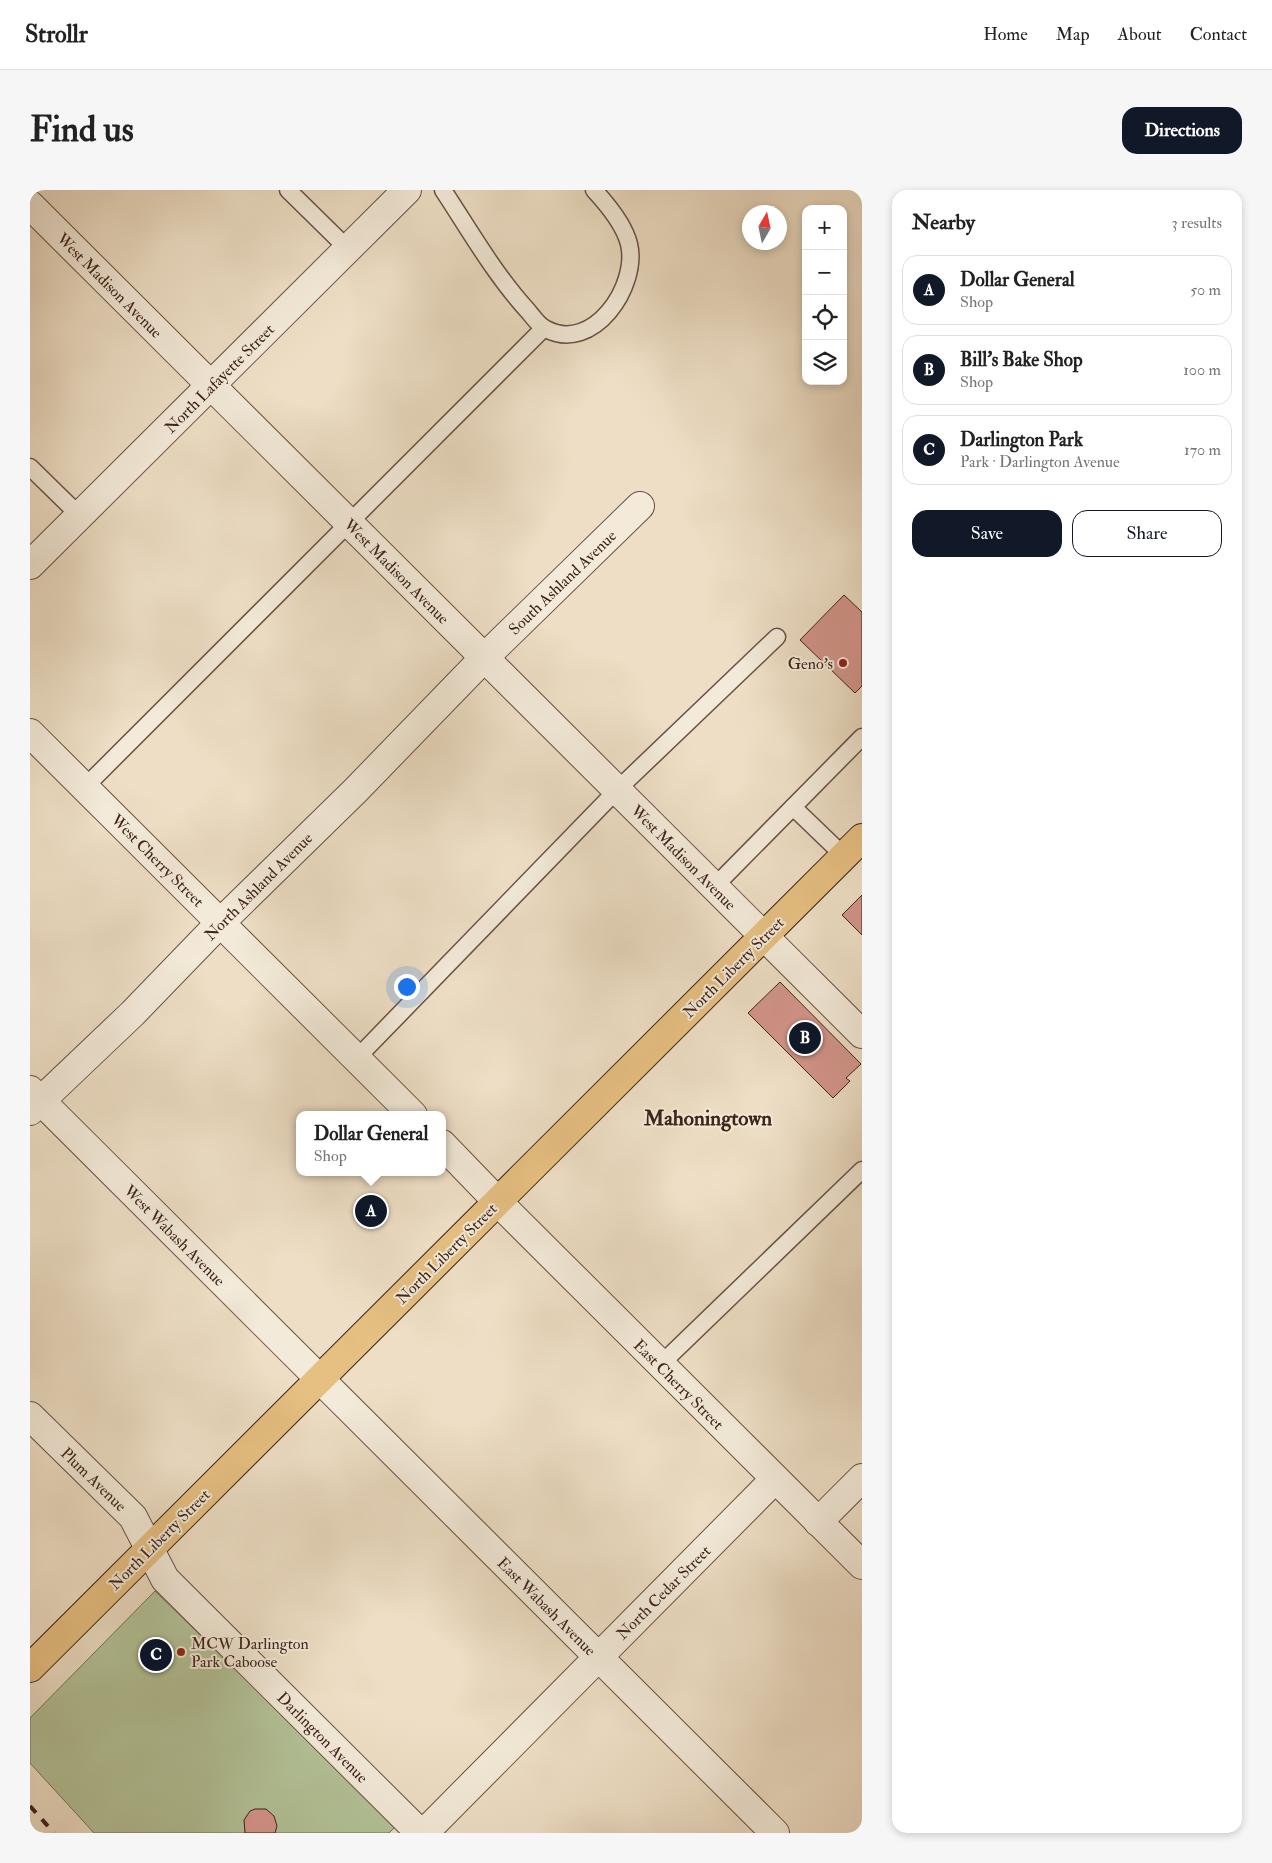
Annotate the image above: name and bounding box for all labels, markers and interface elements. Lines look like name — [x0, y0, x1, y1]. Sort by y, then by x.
text: Strollr — [25, 19, 88, 50]
text: Home — [983, 23, 1028, 46]
text: Map — [1056, 23, 1090, 46]
text: About — [1118, 23, 1162, 46]
text: Contact — [1190, 23, 1247, 46]
button: Directions — [1122, 107, 1242, 154]
text: Find us — [30, 108, 134, 152]
north arrow — [742, 205, 787, 250]
map controls — [802, 205, 847, 385]
button: + — [802, 205, 847, 250]
text: Nearby — [912, 209, 975, 236]
text: 3 results — [1171, 213, 1222, 233]
street label: West Madison Avenue — [52, 228, 166, 343]
button: − — [802, 250, 847, 295]
text: Dollar General — [960, 268, 1075, 292]
text: A — [924, 280, 934, 300]
text: 50 m — [1190, 280, 1221, 300]
text: Shop — [960, 292, 993, 312]
button: locate — [802, 295, 847, 340]
street label: North Lafayette Street — [161, 320, 279, 438]
button: layers — [802, 340, 847, 385]
text: Bill's Bake Shop — [960, 348, 1082, 372]
text: B — [924, 360, 934, 380]
text: 100 m — [1183, 360, 1221, 380]
text: Shop — [960, 372, 993, 392]
text: Darlington Park — [960, 428, 1083, 452]
text: C — [923, 440, 935, 460]
text: 170 m — [1184, 440, 1221, 460]
text: Park · Darlington Avenue — [960, 452, 1120, 472]
button: Save — [912, 510, 1062, 557]
button: Share — [1072, 510, 1222, 557]
street label: West Madison Avenue — [339, 514, 453, 629]
street label: South Ashland Avenue — [505, 526, 621, 639]
place label: Geno's — [788, 654, 833, 674]
marker: Geno's — [837, 657, 849, 669]
street label: West Madison Avenue — [626, 800, 740, 915]
street label: West Cherry Street — [106, 809, 208, 911]
street label: North Ashland Avenue — [200, 828, 317, 945]
street label: North Liberty Street — [679, 913, 789, 1023]
your location — [394, 974, 420, 1000]
pin: B — [789, 1019, 821, 1057]
district label: Mahoningtown — [643, 1105, 772, 1132]
popup — [296, 1111, 446, 1176]
text: Dollar General — [314, 1122, 428, 1146]
text: Shop — [314, 1146, 347, 1166]
street label: West Wabash Avenue — [119, 1180, 229, 1291]
pin: A — [355, 1192, 387, 1230]
street label: North Liberty Street — [392, 1199, 502, 1309]
street label: East Cherry Street — [629, 1335, 728, 1434]
street label: Plum Avenue — [56, 1443, 131, 1516]
street label: North Liberty Street — [105, 1485, 215, 1595]
street label: North Cedar Street — [612, 1541, 715, 1644]
street label: East Wabash Avenue — [493, 1553, 600, 1661]
place label: MCW Darlington Park Caboose — [191, 1634, 309, 1672]
pin: C — [140, 1636, 172, 1674]
marker: MCW Darlington Park Caboose — [175, 1646, 187, 1658]
street label: Darlington Avenue — [273, 1688, 372, 1788]

